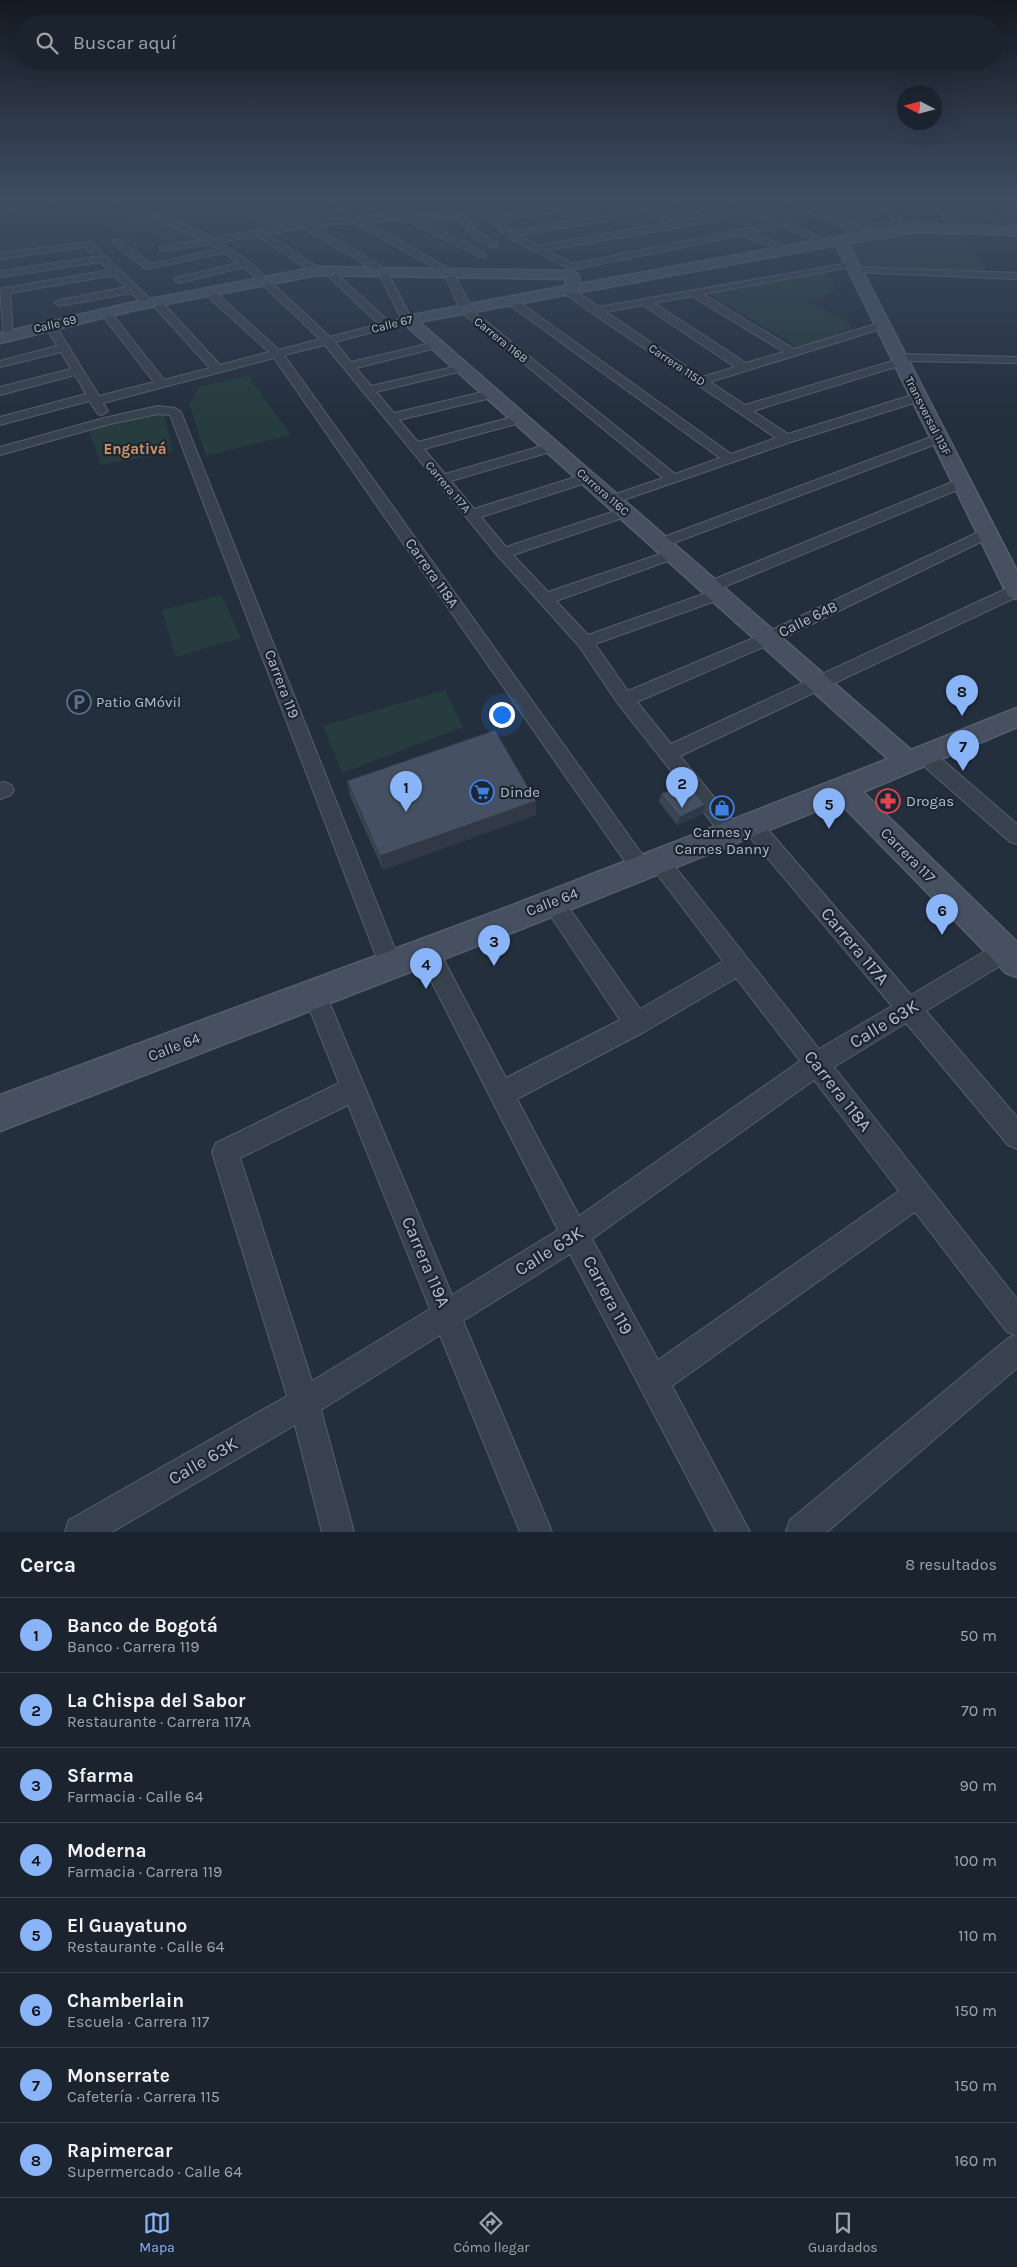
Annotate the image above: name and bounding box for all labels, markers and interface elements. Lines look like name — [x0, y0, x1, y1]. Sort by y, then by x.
search box — [15, 15, 1002, 70]
icon: search — [33, 29, 61, 57]
text: Buscar aquí — [73, 32, 177, 54]
north arrow — [897, 85, 942, 130]
street label: Calle 69 — [32, 312, 78, 336]
street label: Calle 67 — [370, 312, 415, 336]
street label: Carrera 116B — [471, 314, 531, 366]
street label: Carrera 115D — [646, 341, 708, 389]
street label: Transversal 113F — [902, 374, 954, 458]
district label: Engativá — [103, 440, 167, 458]
street label: Carrera 117A — [422, 458, 474, 516]
street label: Carrera 116C — [574, 465, 632, 519]
street label: Carrera 118A — [401, 535, 463, 612]
street label: Calle 64B — [776, 597, 840, 641]
street label: Carrera 119 — [261, 647, 303, 721]
pin: 8 — [946, 675, 978, 716]
parking icon: Patio GMóvil — [66, 689, 92, 715]
place label: Patio GMóvil — [96, 693, 181, 711]
your location — [489, 702, 515, 728]
pin: 7 — [947, 730, 979, 771]
pin: 2 — [666, 767, 698, 808]
pin: 1 — [390, 771, 422, 812]
supermarket icon: Dinde — [469, 779, 495, 805]
place label: Dinde — [500, 783, 540, 801]
pin: 5 — [813, 788, 845, 829]
pharmacy icon: Drogas — [875, 788, 901, 814]
place label: Drogas — [906, 792, 954, 810]
shop icon: Carnes y Carnes Danny — [709, 795, 735, 821]
place label: Carnes y Carnes Danny — [675, 823, 769, 858]
street label: Carrera 117 — [877, 824, 939, 886]
street label: Calle 64 — [524, 884, 581, 920]
pin: 6 — [926, 894, 958, 935]
street label: Carrera 117A — [816, 903, 894, 989]
pin: 3 — [478, 925, 510, 966]
pin: 4 — [410, 948, 442, 989]
street label: Calle 63K — [846, 995, 922, 1053]
street label: Calle 64 — [146, 1029, 203, 1065]
street label: Carrera 118A — [799, 1046, 877, 1136]
street label: Carrera 119A — [397, 1213, 455, 1311]
street label: Calle 63K — [511, 1221, 587, 1281]
street label: Carrera 119 — [578, 1252, 638, 1338]
street label: Calle 63K — [164, 1432, 242, 1490]
text: Cerca — [20, 1553, 76, 1577]
text: 8 resultados — [905, 1555, 997, 1574]
text: Banco de Bogotá — [67, 1615, 218, 1637]
text: 1 — [33, 1626, 39, 1645]
text: 50 m — [960, 1626, 997, 1645]
text: Banco · Carrera 119 — [67, 1637, 200, 1656]
text: La Chispa del Sabor — [67, 1690, 245, 1712]
text: 2 — [31, 1701, 41, 1720]
text: 70 m — [961, 1701, 997, 1720]
text: Restaurante · Carrera 117A — [67, 1712, 251, 1731]
text: Sfarma — [67, 1765, 134, 1787]
text: 3 — [31, 1776, 41, 1795]
text: 90 m — [959, 1776, 997, 1795]
text: Farmacia · Calle 64 — [67, 1787, 203, 1806]
text: Moderna — [67, 1840, 147, 1862]
text: 4 — [31, 1851, 41, 1870]
text: 100 m — [954, 1851, 997, 1870]
text: Farmacia · Carrera 119 — [67, 1862, 222, 1881]
text: El Guayatuno — [67, 1915, 187, 1937]
text: 5 — [31, 1926, 41, 1945]
text: 110 m — [958, 1926, 997, 1945]
text: Restaurante · Calle 64 — [67, 1937, 225, 1956]
text: Chamberlain — [67, 1990, 184, 2012]
text: 6 — [31, 2001, 41, 2020]
text: 150 m — [954, 2001, 997, 2020]
text: Escuela · Carrera 117 — [67, 2012, 209, 2031]
text: Monserrate — [67, 2065, 170, 2087]
text: 7 — [32, 2076, 40, 2095]
text: 150 m — [954, 2076, 997, 2095]
text: Cafetería · Carrera 115 — [67, 2087, 220, 2106]
text: Rapimercar — [67, 2140, 172, 2162]
text: 8 — [31, 2151, 41, 2170]
text: 160 m — [954, 2151, 997, 2170]
text: Supermercado · Calle 64 — [67, 2162, 242, 2181]
tab: Mapa — [139, 2209, 175, 2256]
tab: Cómo llegar — [453, 2209, 529, 2256]
tab: Guardados — [808, 2209, 878, 2256]

